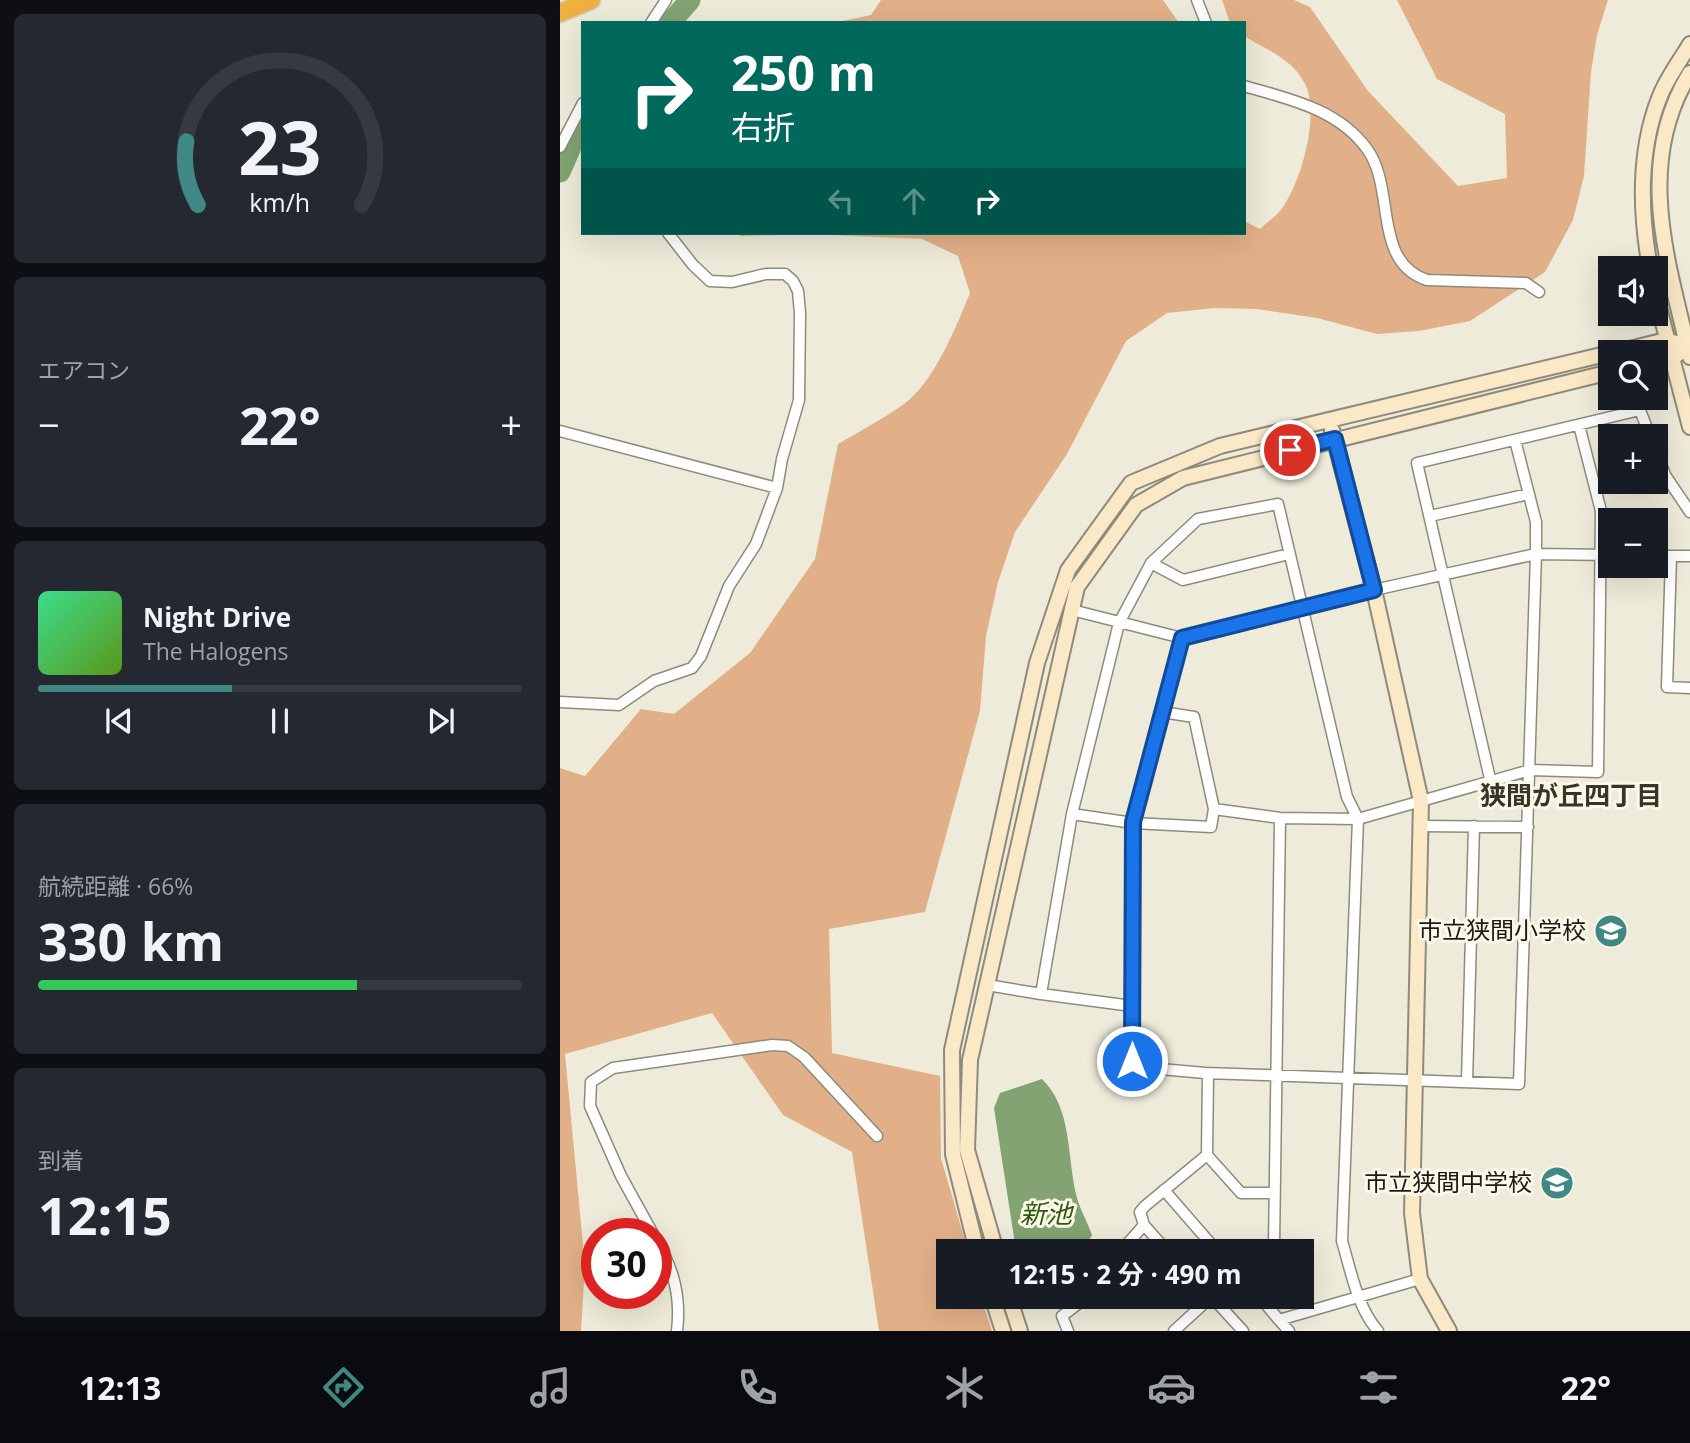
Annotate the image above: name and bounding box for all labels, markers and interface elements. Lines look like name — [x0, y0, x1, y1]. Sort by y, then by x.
text: 250 m — [731, 39, 876, 105]
icon: right — [616, 49, 707, 140]
text: 23 — [238, 97, 322, 196]
text: 右折 — [731, 105, 795, 148]
icon: left — [822, 182, 860, 220]
icon: ahead — [895, 182, 933, 220]
icon: right — [968, 182, 1006, 220]
text: km/h — [250, 185, 310, 219]
map controls — [1598, 256, 1668, 578]
button: sound — [1598, 256, 1668, 326]
button: search — [1598, 340, 1668, 410]
text: エアコン — [38, 354, 130, 386]
text: 22° — [239, 389, 321, 460]
text: − — [38, 398, 60, 450]
text: + — [500, 398, 522, 450]
pin — [1260, 420, 1320, 480]
button: + — [1598, 424, 1668, 494]
icon: arrive — [1271, 431, 1309, 469]
button: − — [1598, 508, 1668, 578]
text: Night Drive — [143, 599, 291, 635]
text: The Halogens — [143, 635, 289, 667]
icon: previous — [100, 702, 138, 740]
icon: pause — [261, 702, 299, 740]
icon: next — [422, 702, 460, 740]
district label: 狭間が丘四丁目 — [1480, 777, 1662, 813]
text: 航続距離 · 66% — [38, 870, 193, 902]
text: 330 km — [38, 905, 224, 976]
school or university icon: 市立狭間小学校 — [1592, 912, 1630, 950]
place label: 市立狭間小学校 — [1418, 913, 1586, 946]
position arrow — [1095, 1024, 1169, 1098]
text: 到着 — [38, 1144, 84, 1176]
school or university icon: 市立狭間中学校 — [1538, 1164, 1576, 1202]
place label: 市立狭間中学校 — [1364, 1165, 1532, 1198]
text: 12:15 — [38, 1179, 172, 1250]
water label: 新池 — [1020, 1195, 1075, 1231]
speed limit sign: 30 — [581, 1218, 672, 1309]
text: 12:15 · 2 分 · 490 m — [1008, 1256, 1242, 1292]
icon: directions — [319, 1363, 368, 1412]
icon: music — [526, 1363, 575, 1412]
icon: phone — [733, 1363, 782, 1412]
icon: climate — [940, 1363, 989, 1412]
icon: car — [1147, 1363, 1196, 1412]
icon: filters — [1354, 1363, 1403, 1412]
text: 12:13 — [79, 1366, 161, 1409]
text: 22° — [1561, 1366, 1611, 1409]

